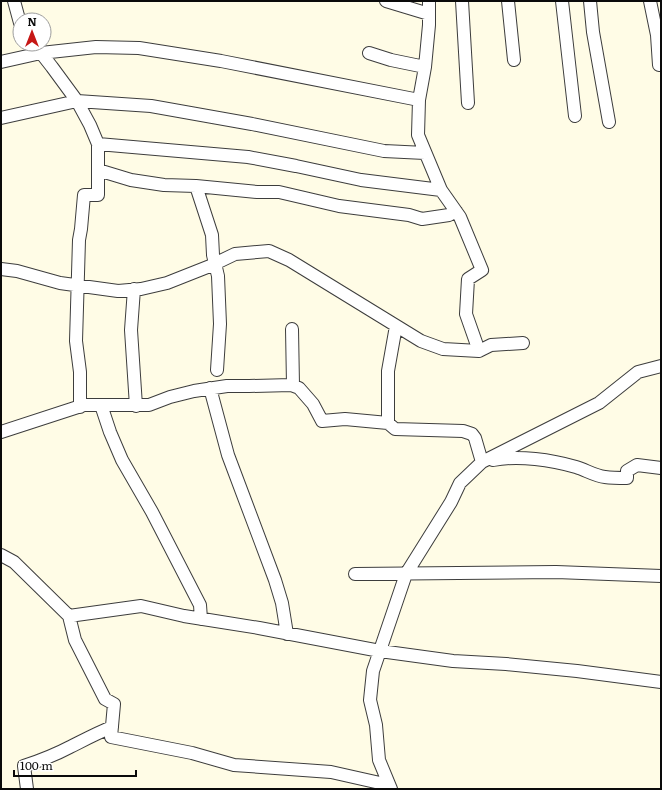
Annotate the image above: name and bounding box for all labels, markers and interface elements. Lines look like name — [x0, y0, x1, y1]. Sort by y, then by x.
north arrow — [12, 12, 52, 52]
text: N — [27, 13, 37, 29]
scale bar — [14, 752, 136, 778]
text: 100 m — [20, 756, 53, 774]

